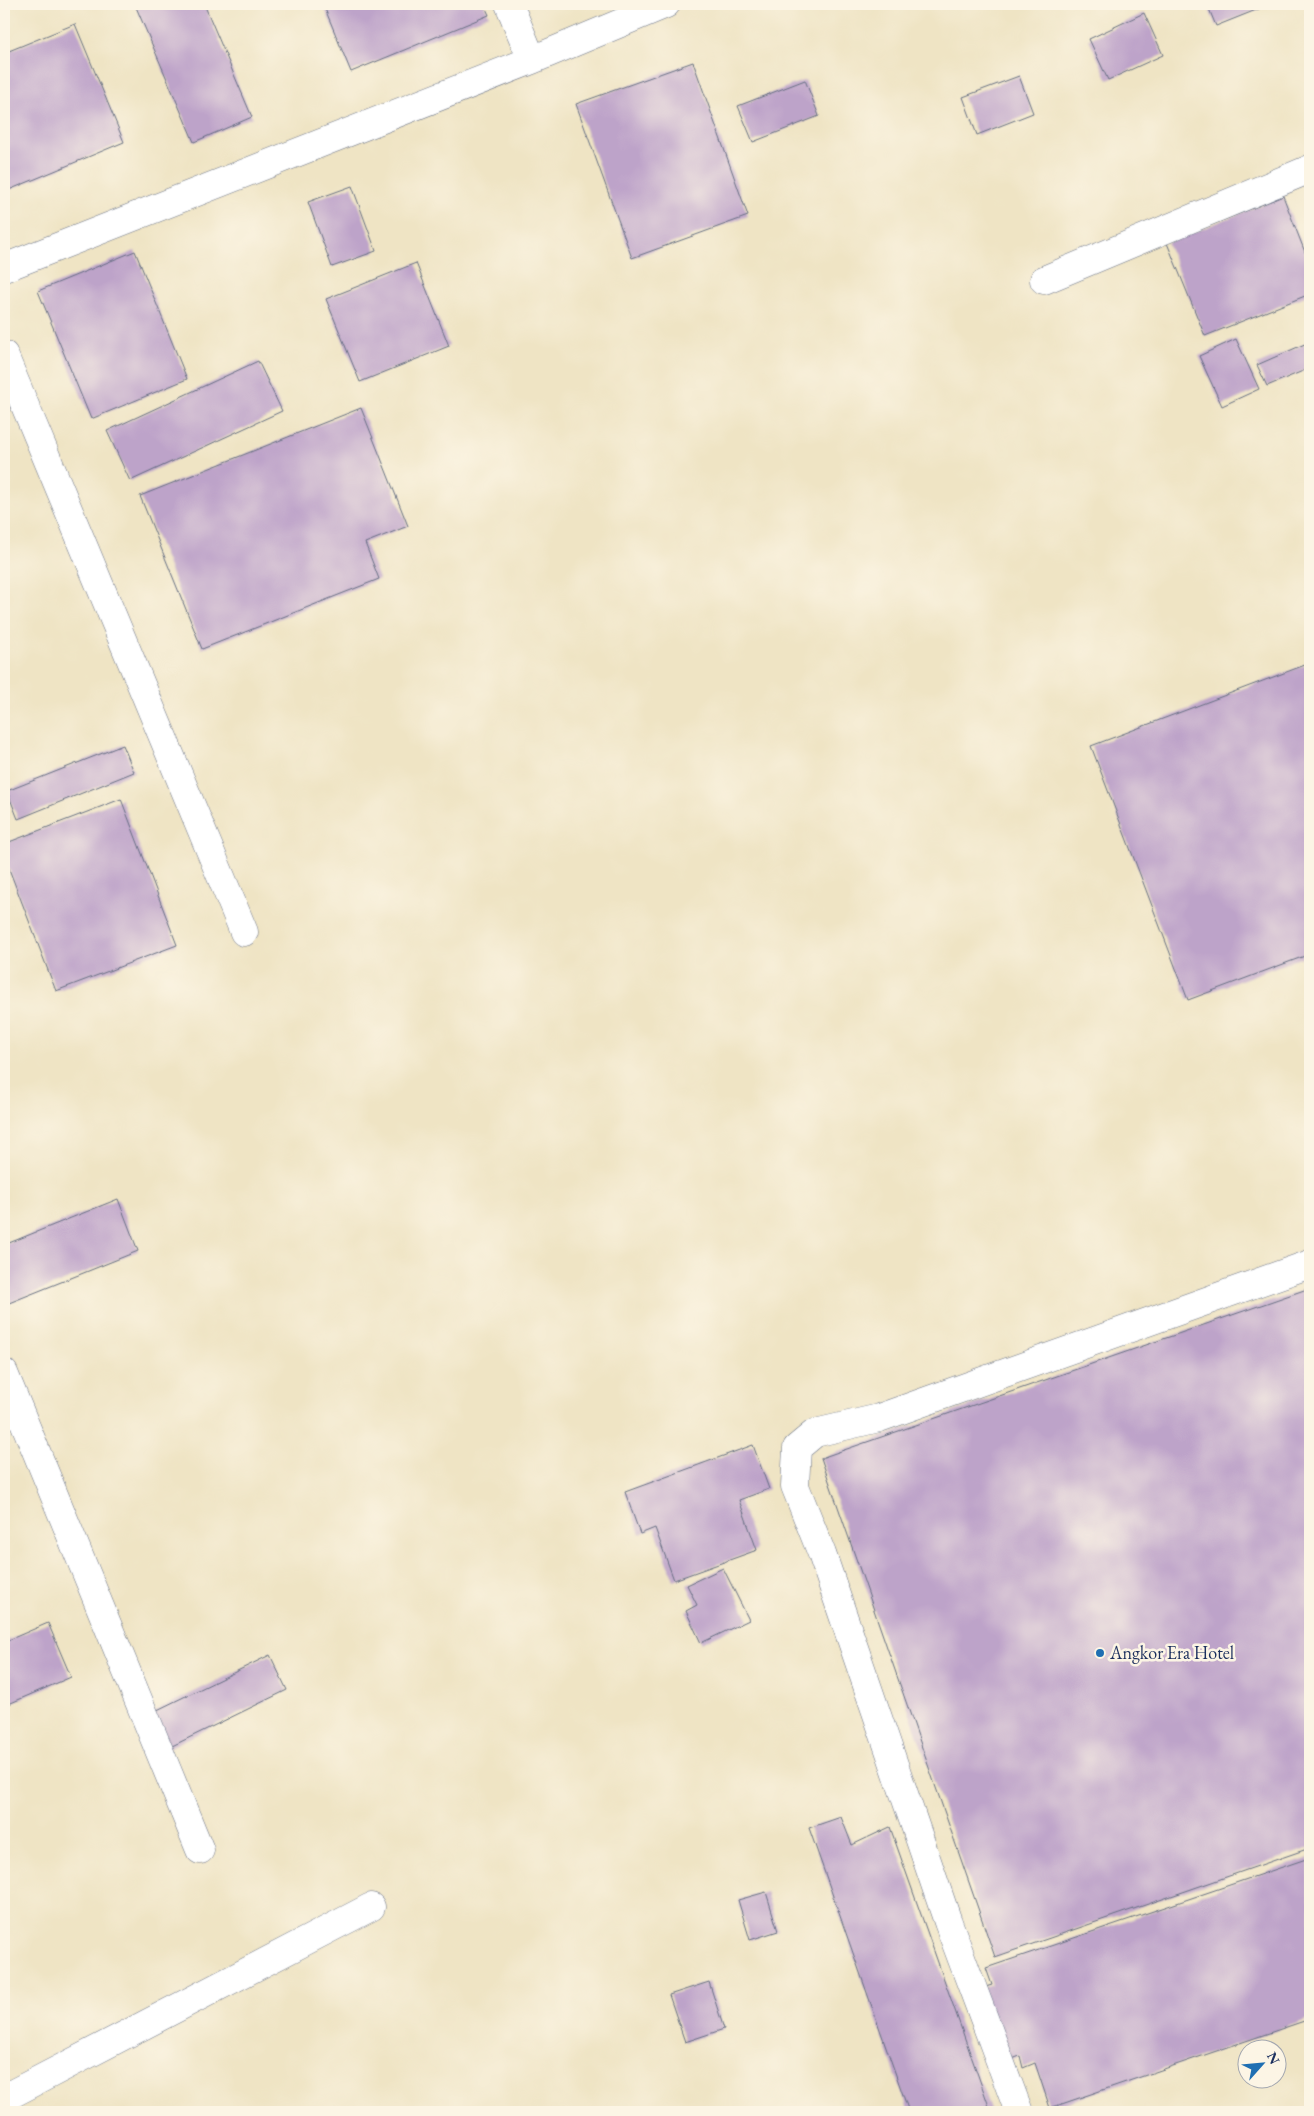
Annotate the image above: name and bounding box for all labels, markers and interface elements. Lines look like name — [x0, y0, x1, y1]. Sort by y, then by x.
place label: Angkor Era Hotel — [1109, 1641, 1234, 1664]
marker: Angkor Era Hotel — [1094, 1647, 1106, 1659]
north arrow — [1236, 2038, 1286, 2088]
text: N — [1263, 2049, 1284, 2068]

